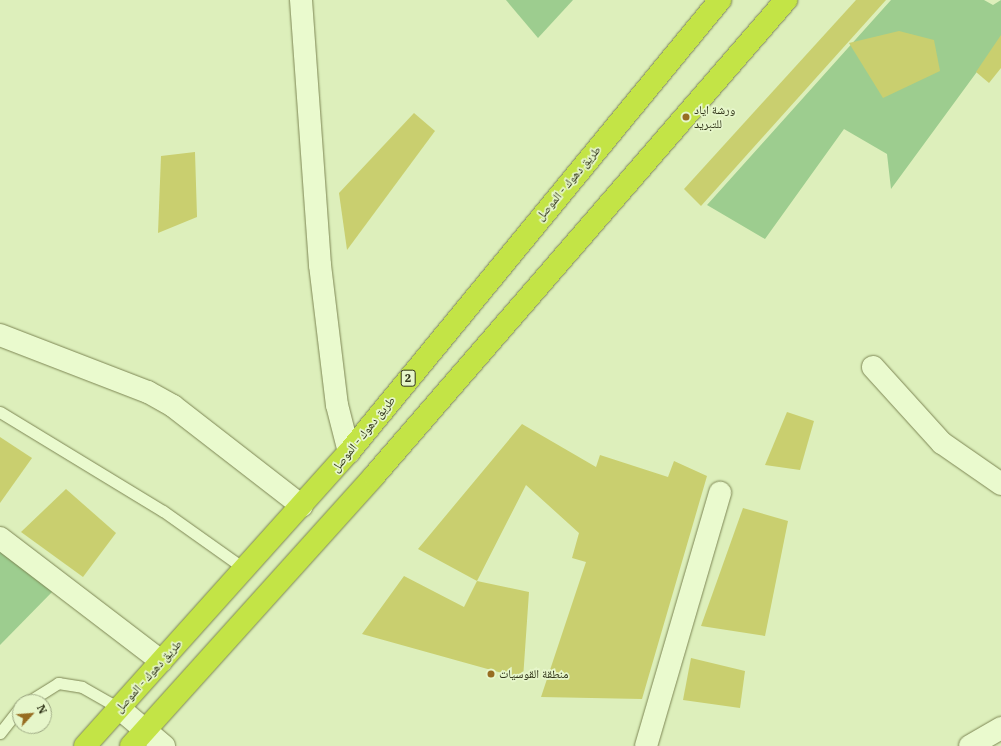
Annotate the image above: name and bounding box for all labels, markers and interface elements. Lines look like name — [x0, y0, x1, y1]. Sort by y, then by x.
place label: ورشة اياد للتبريد — [694, 103, 735, 131]
marker: ورشة اياد للتبريد — [681, 112, 691, 122]
street label: طريق دهوك - الموصل — [532, 143, 604, 223]
road number: 2 — [400, 369, 416, 387]
street label: طريق دهوك - الموصل — [328, 393, 398, 475]
street label: طريق دهوك - الموصل — [111, 636, 185, 716]
place label: منطقة القوسيات — [499, 667, 569, 681]
marker: منطقة القوسيات — [486, 669, 496, 679]
north arrow — [12, 694, 52, 734]
text: N — [34, 702, 50, 716]

